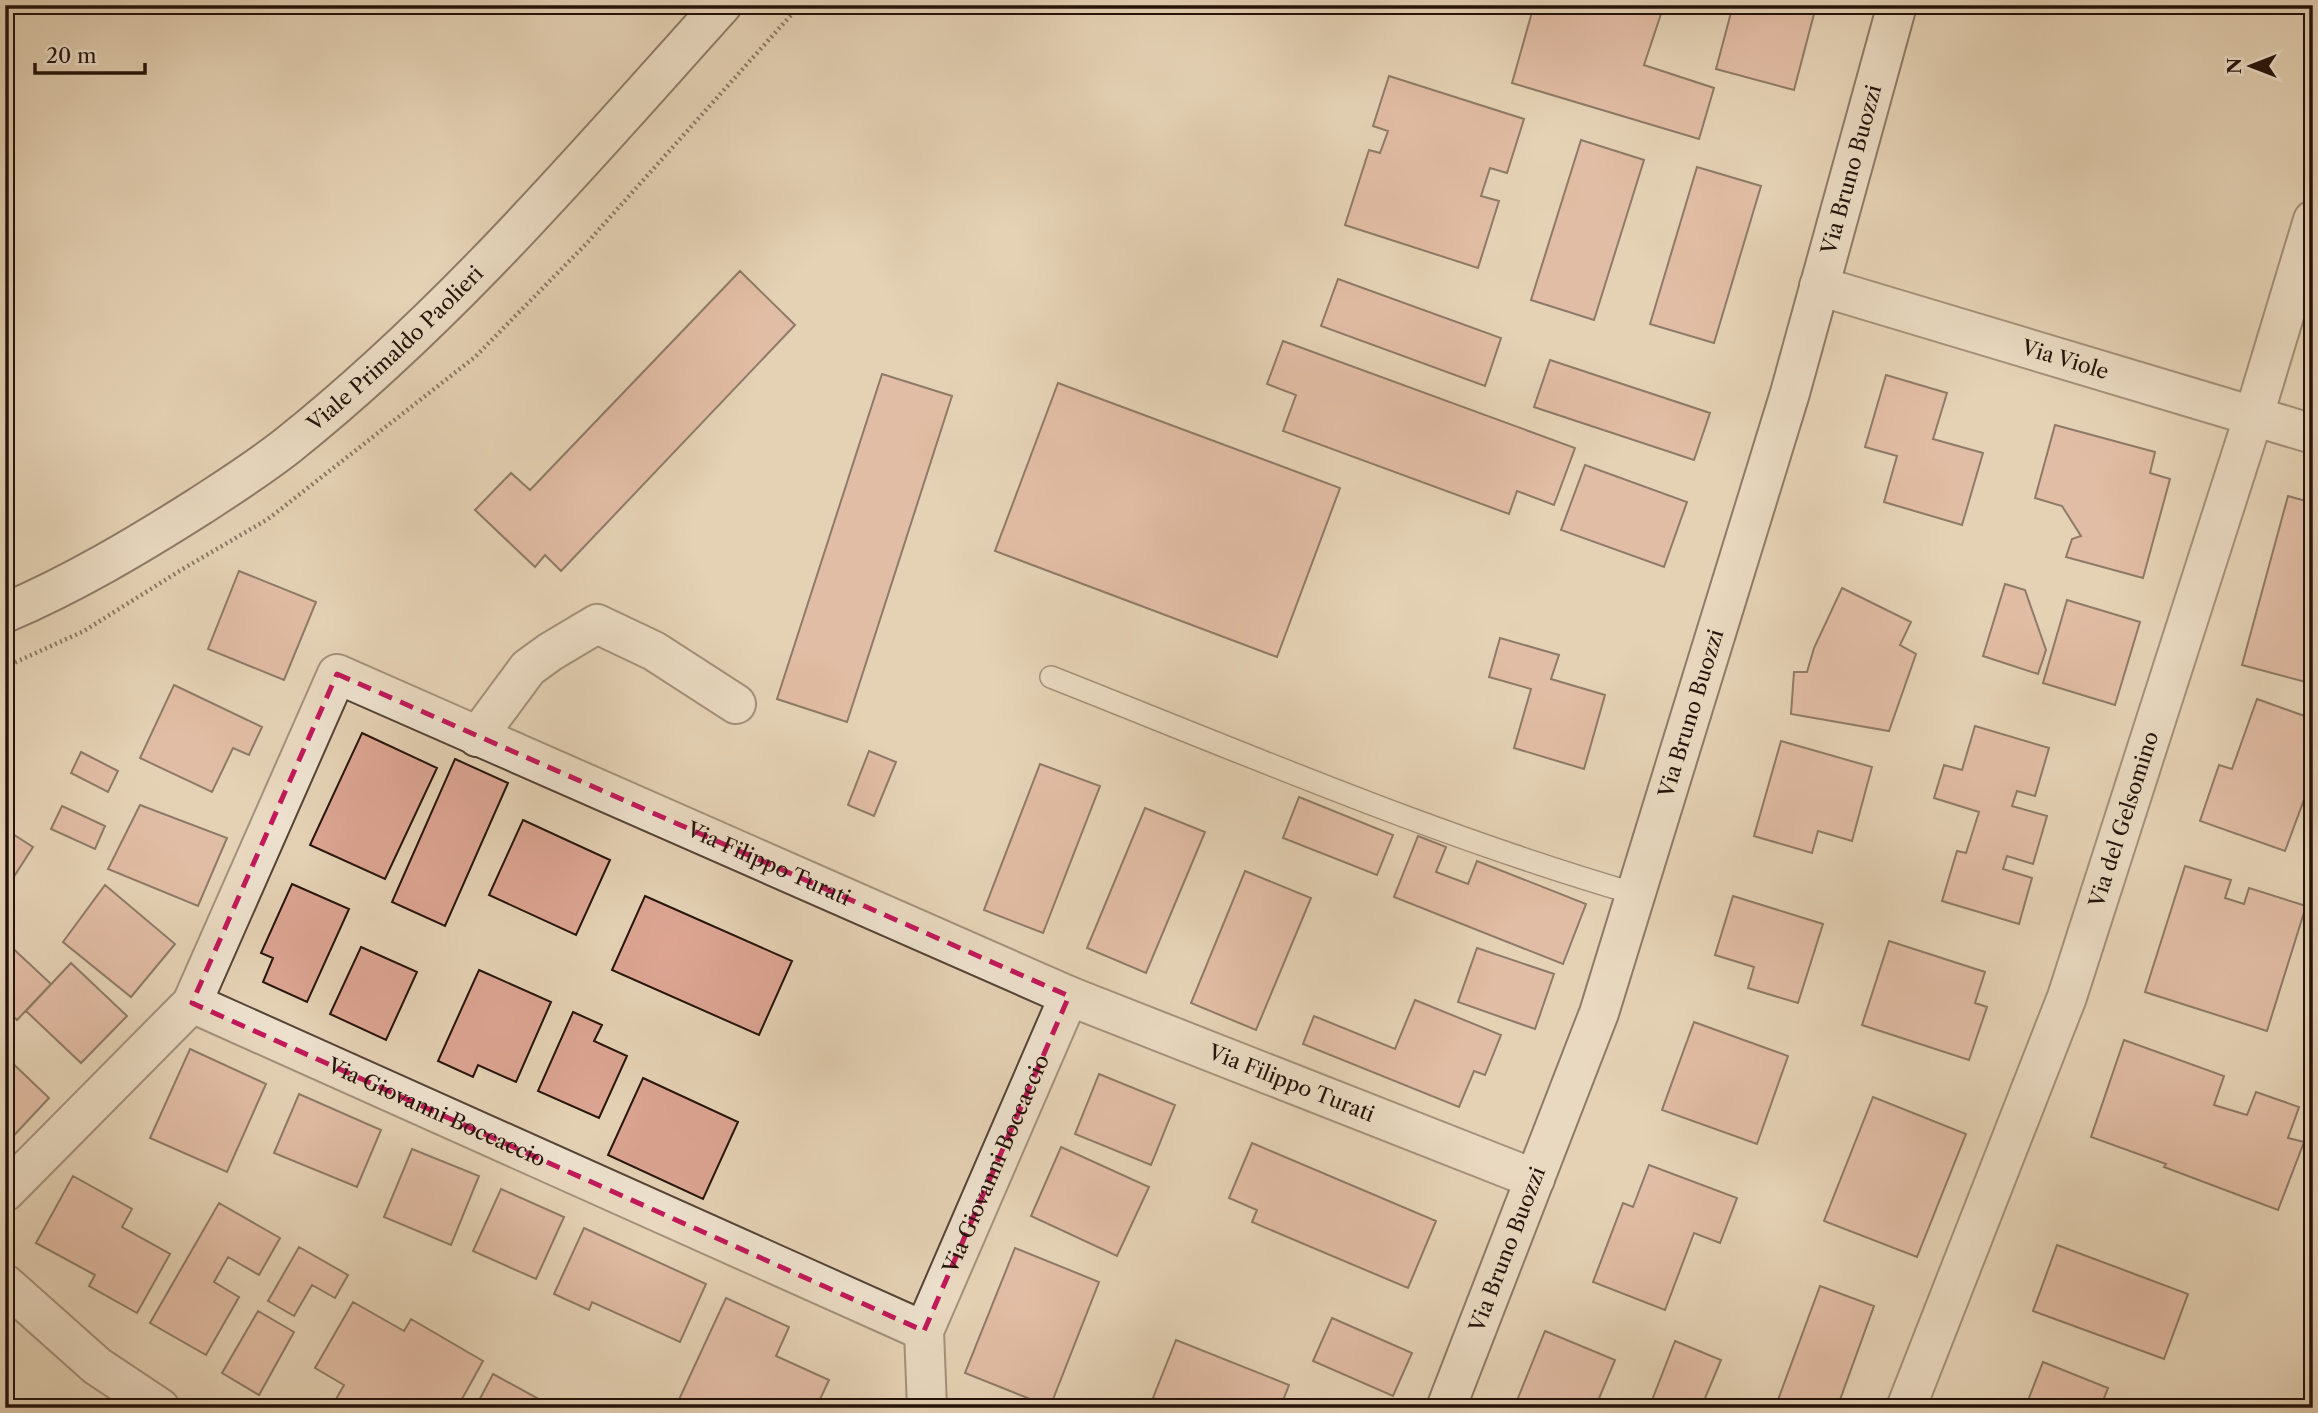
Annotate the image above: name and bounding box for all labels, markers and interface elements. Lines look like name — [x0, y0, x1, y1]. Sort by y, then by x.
scale bar — [35, 32, 145, 76]
north arrow — [2216, 32, 2286, 102]
text: 20 m — [46, 43, 97, 68]
text: N — [2223, 58, 2246, 74]
street label: Via Bruno Buozzi — [1816, 82, 1886, 258]
street label: Viale Primaldo Paolieri — [301, 261, 488, 437]
street label: Via Viole — [2018, 334, 2112, 384]
street label: Via Bruno Buozzi — [1653, 626, 1728, 801]
street label: Via del Gelsomino — [2083, 728, 2164, 911]
street label: Via Filippo Turati — [682, 816, 855, 910]
street label: Via Filippo Turati — [1204, 1039, 1378, 1127]
street label: Via Giovanni Boccaccio — [937, 1051, 1054, 1278]
street label: Via Giovanni Boccaccio — [323, 1052, 549, 1172]
street label: Via Bruno Buozzi — [1463, 1163, 1550, 1336]

